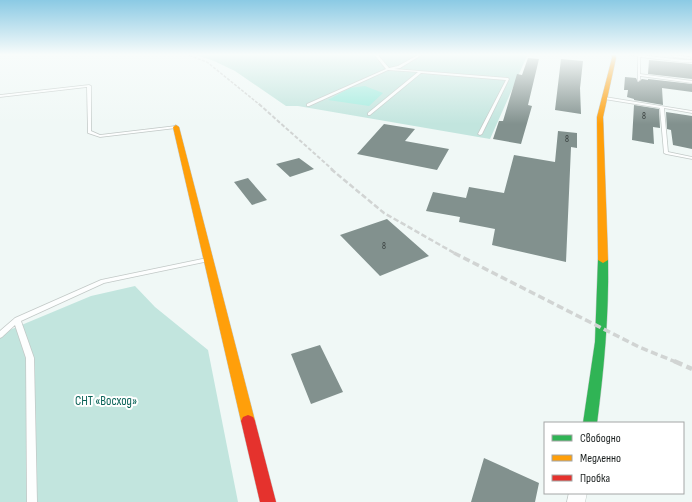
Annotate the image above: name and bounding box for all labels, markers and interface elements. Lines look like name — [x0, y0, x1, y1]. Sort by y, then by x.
house number: 8 — [642, 111, 646, 122]
house number: 8 — [565, 134, 569, 145]
house number: 8 — [382, 241, 386, 252]
park label: СНТ «Восход» — [75, 393, 137, 409]
legend — [544, 422, 684, 494]
text: Свободно — [580, 431, 621, 446]
text: Медленно — [580, 451, 621, 466]
text: Пробка — [580, 471, 611, 486]

